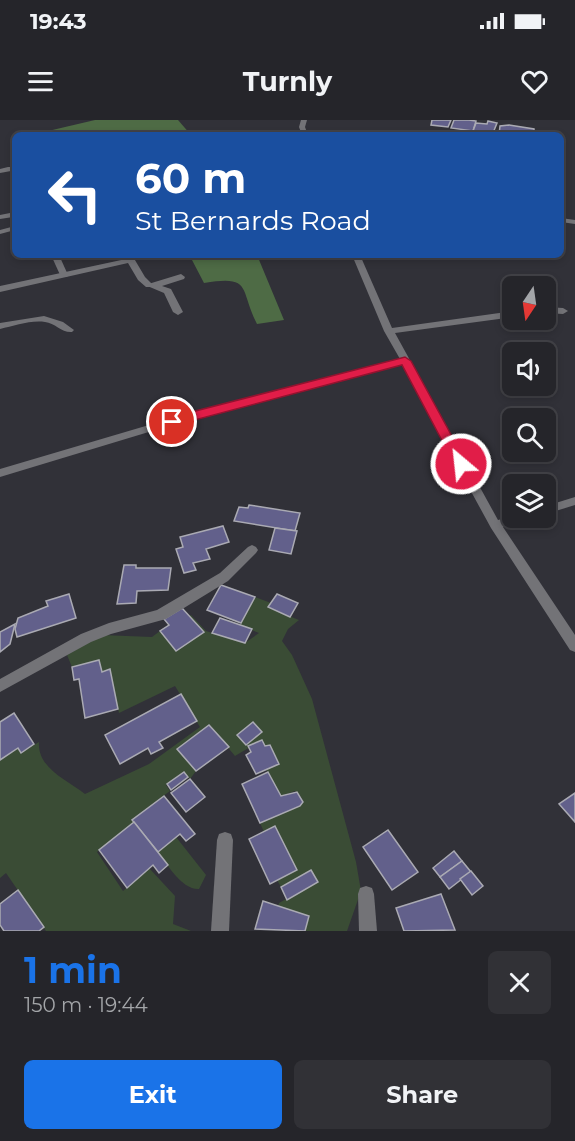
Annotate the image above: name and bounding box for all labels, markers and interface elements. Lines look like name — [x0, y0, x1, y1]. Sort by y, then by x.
text: 19:43 — [30, 8, 86, 35]
icon: menu — [24, 65, 57, 98]
text: Turnly — [243, 65, 332, 98]
icon: heart — [518, 65, 551, 98]
text: 60 m — [135, 152, 246, 204]
icon: left — [36, 156, 114, 234]
text: St Bernards Road — [135, 204, 371, 237]
north arrow — [502, 276, 556, 330]
map controls — [502, 276, 556, 528]
button: sound — [502, 342, 556, 396]
pin — [146, 396, 197, 447]
icon: arrive — [155, 405, 188, 438]
button: search — [502, 408, 556, 462]
position arrow — [429, 432, 493, 496]
button: layers — [502, 474, 556, 528]
text: 1 min — [24, 948, 122, 992]
button: close — [488, 951, 551, 1014]
text: 150 m · 19:44 — [24, 993, 148, 1017]
button: Exit — [24, 1060, 282, 1129]
button: Share — [294, 1060, 551, 1129]

